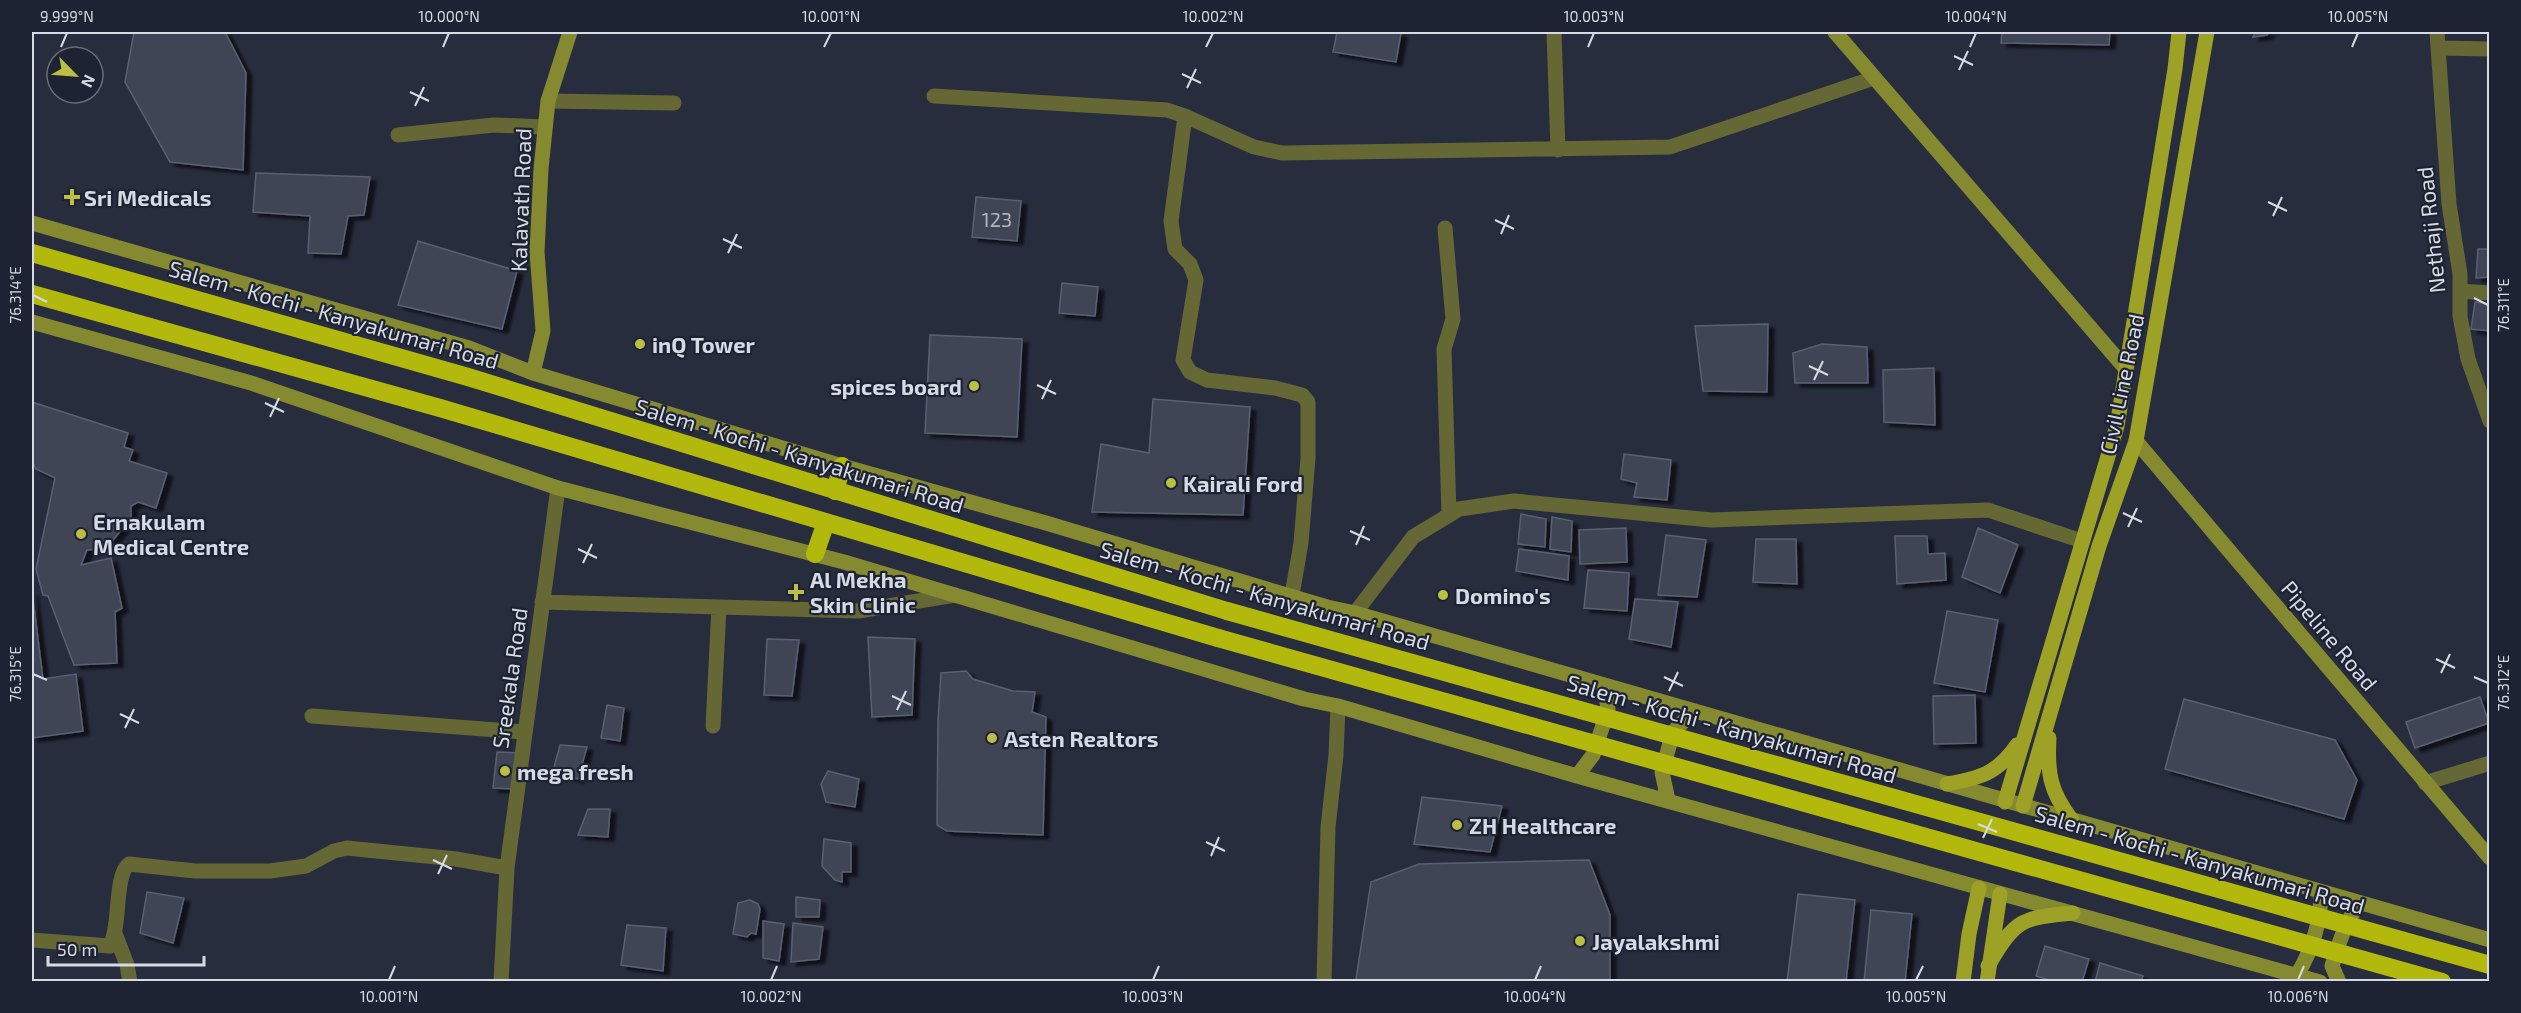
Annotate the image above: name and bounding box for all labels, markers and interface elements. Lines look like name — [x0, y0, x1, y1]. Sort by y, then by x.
text: 9.999°N — [40, 7, 94, 25]
text: 10.000°N — [418, 7, 480, 25]
text: 10.001°N — [802, 7, 860, 25]
text: 10.002°N — [1183, 7, 1244, 25]
text: 10.003°N — [1564, 7, 1624, 25]
text: 10.004°N — [1945, 7, 2007, 25]
text: 10.005°N — [2328, 7, 2388, 25]
north arrow — [45, 45, 105, 105]
text: N — [78, 72, 100, 91]
street label: Kalavath Road — [504, 128, 536, 272]
street label: Nethaji Road — [2410, 165, 2451, 295]
place label: Sri Medicals — [84, 184, 212, 210]
marker: Sri Medicals — [65, 190, 79, 204]
house number: 123 — [982, 207, 1012, 231]
street label: Salem - Kochi - Kanyakumari Road — [166, 254, 502, 374]
text: 76.314°E — [6, 266, 24, 324]
text: 76.311°E — [2494, 278, 2512, 332]
street label: Civil Line Road — [2093, 311, 2149, 457]
place label: inQ Tower — [652, 331, 756, 358]
marker: inQ Tower — [633, 337, 647, 351]
place label: spices board — [830, 373, 962, 399]
marker: spices board — [967, 379, 981, 393]
street label: Salem - Kochi - Kanyakumari Road — [633, 393, 967, 517]
place label: Kairali Ford — [1183, 470, 1303, 496]
marker: Kairali Ford — [1164, 476, 1178, 490]
place label: Ernakulam Medical Centre — [93, 508, 249, 559]
marker: Ernakulam Medical Centre — [74, 527, 88, 541]
street label: Salem - Kochi - Kanyakumari Road — [1097, 535, 1433, 655]
place label: Al Mekha Skin Clinic — [810, 566, 916, 617]
street label: Pipeline Road — [2277, 575, 2383, 695]
place label: Domino's — [1455, 582, 1551, 608]
marker: Al Mekha Skin Clinic — [787, 583, 805, 601]
marker: Domino's — [1436, 588, 1450, 602]
street label: Sreekala Road — [486, 606, 532, 750]
text: 76.315°E — [6, 646, 24, 702]
text: 76.312°E — [2494, 655, 2512, 711]
street label: Salem - Kochi - Kanyakumari Road — [1564, 668, 1900, 788]
place label: Asten Realtors — [1004, 725, 1159, 751]
marker: Asten Realtors — [985, 731, 999, 745]
place label: mega fresh — [517, 758, 634, 784]
marker: mega fresh — [498, 764, 512, 778]
street label: Salem - Kochi - Kanyakumari Road — [2032, 799, 2368, 919]
place label: ZH Healthcare — [1469, 812, 1617, 838]
marker: ZH Healthcare — [1450, 818, 1464, 832]
place label: Jayalakshmi — [1592, 928, 1720, 955]
scale bar — [48, 929, 204, 967]
marker: Jayalakshmi — [1573, 934, 1587, 948]
text: 50 m — [57, 938, 97, 960]
text: 10.001°N — [360, 987, 418, 1005]
text: 10.002°N — [741, 987, 802, 1005]
text: 10.003°N — [1123, 987, 1183, 1005]
text: 10.004°N — [1504, 987, 1566, 1005]
text: 10.005°N — [1886, 987, 1946, 1005]
text: 10.006°N — [2267, 987, 2329, 1005]

